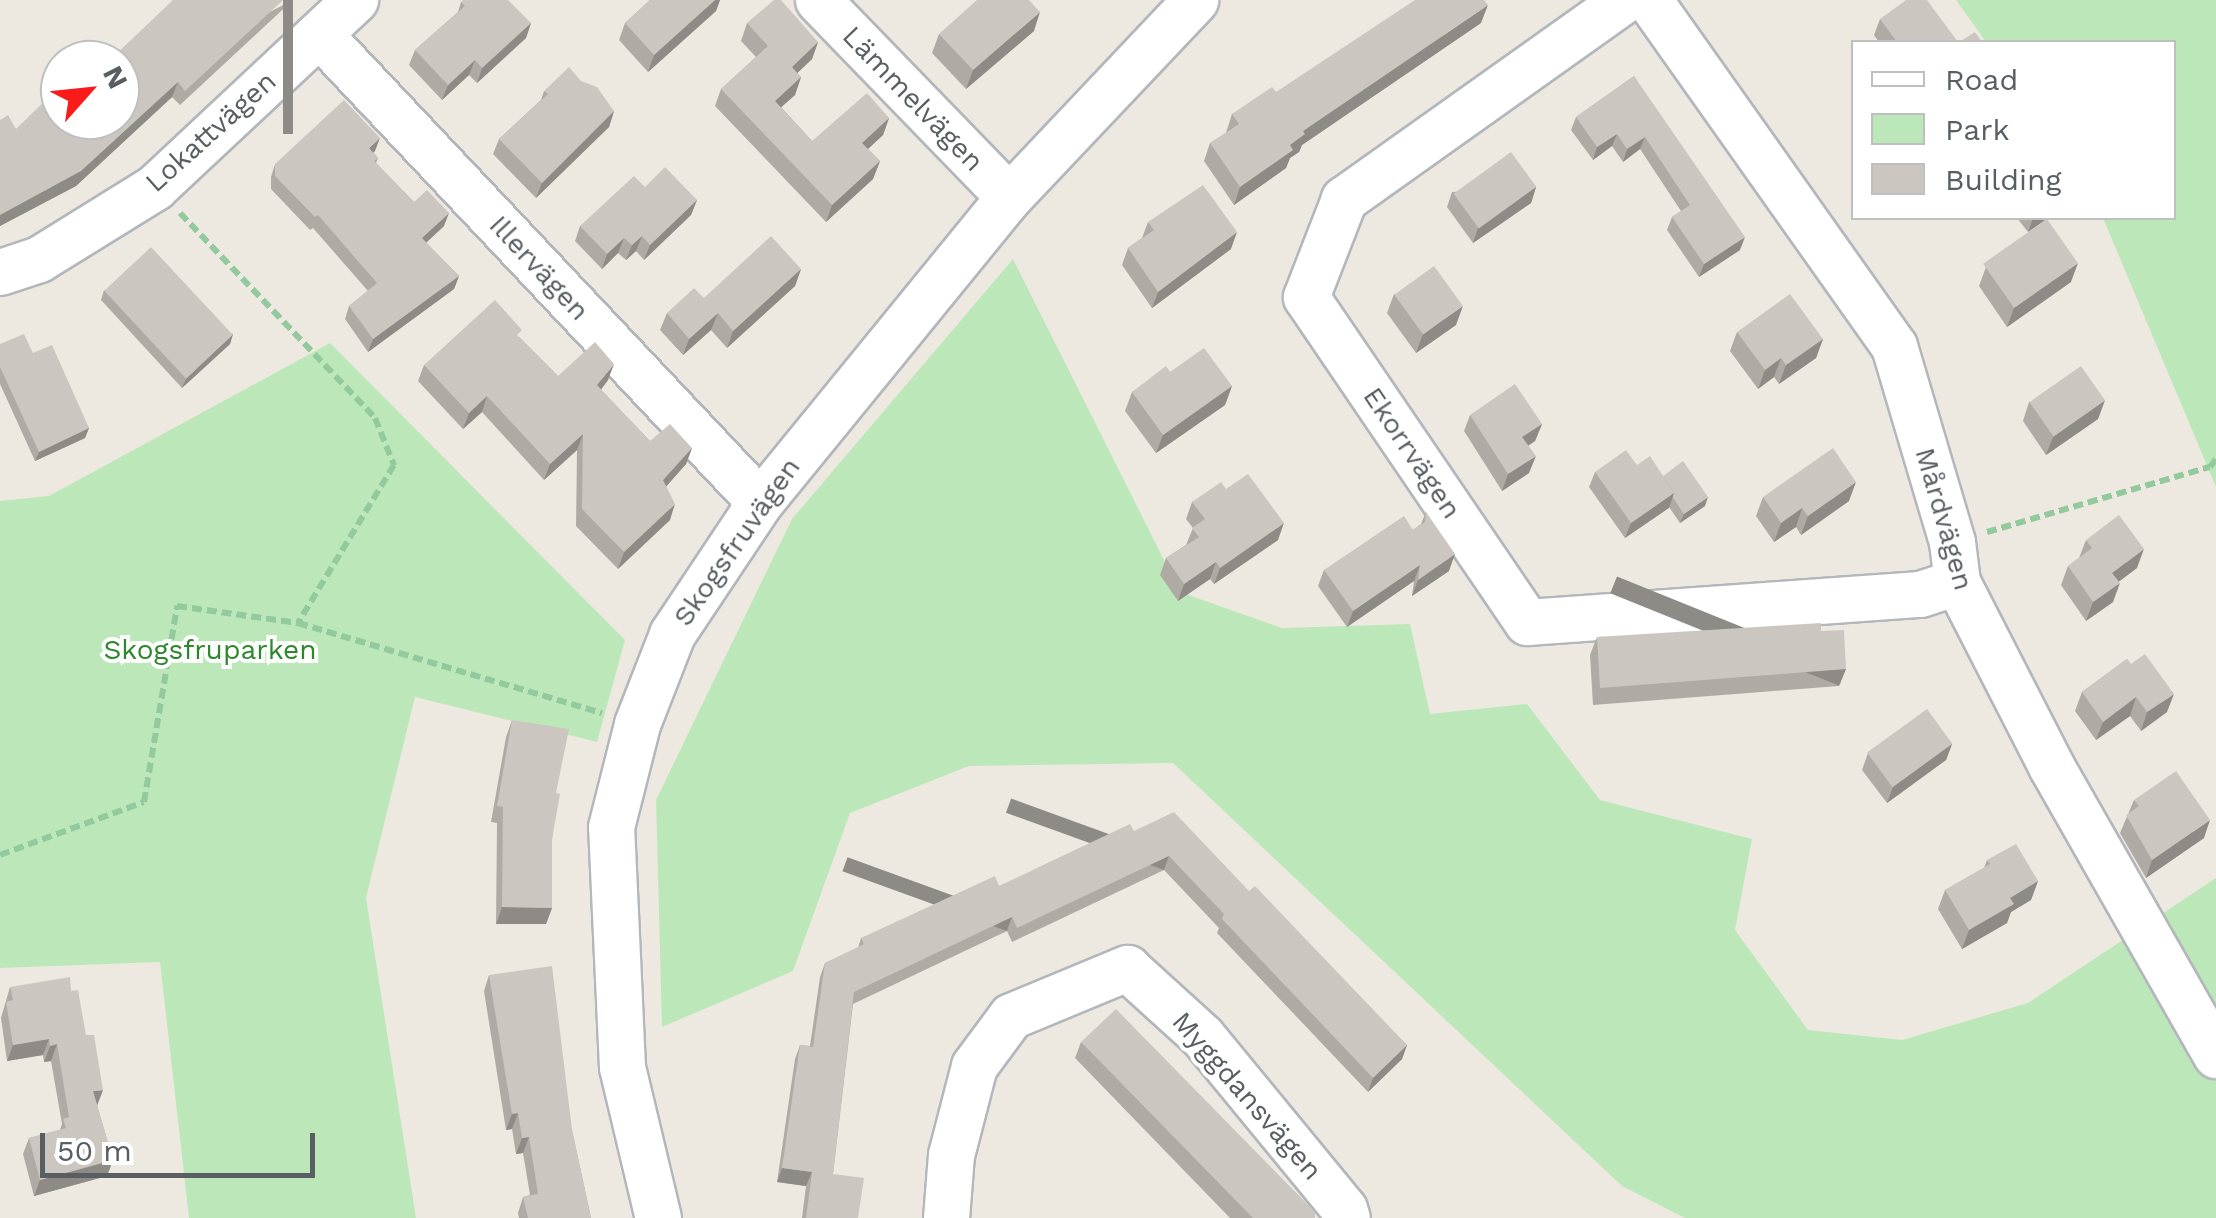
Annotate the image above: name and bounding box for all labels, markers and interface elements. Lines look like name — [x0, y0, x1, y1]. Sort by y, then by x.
street label: Lämmelvägen — [835, 20, 991, 178]
north arrow — [40, 40, 140, 140]
legend — [1851, 40, 2176, 220]
text: N — [96, 60, 135, 94]
text: Road — [1945, 62, 2018, 97]
street label: Lokattvägen — [139, 65, 283, 199]
text: Park — [1945, 112, 2010, 147]
text: Building — [1945, 162, 2062, 197]
street label: Illervägen — [482, 209, 596, 327]
street label: Ekorrvägen — [1356, 381, 1468, 525]
street label: Mårdvägen — [1908, 444, 1980, 594]
street label: Skogsfruvägen — [666, 451, 808, 633]
park label: Skogsfruparken — [103, 633, 317, 667]
street label: Myggdansvägen — [1165, 1005, 1329, 1187]
scale bar — [45, 1113, 320, 1175]
text: 50 m — [57, 1133, 132, 1168]

